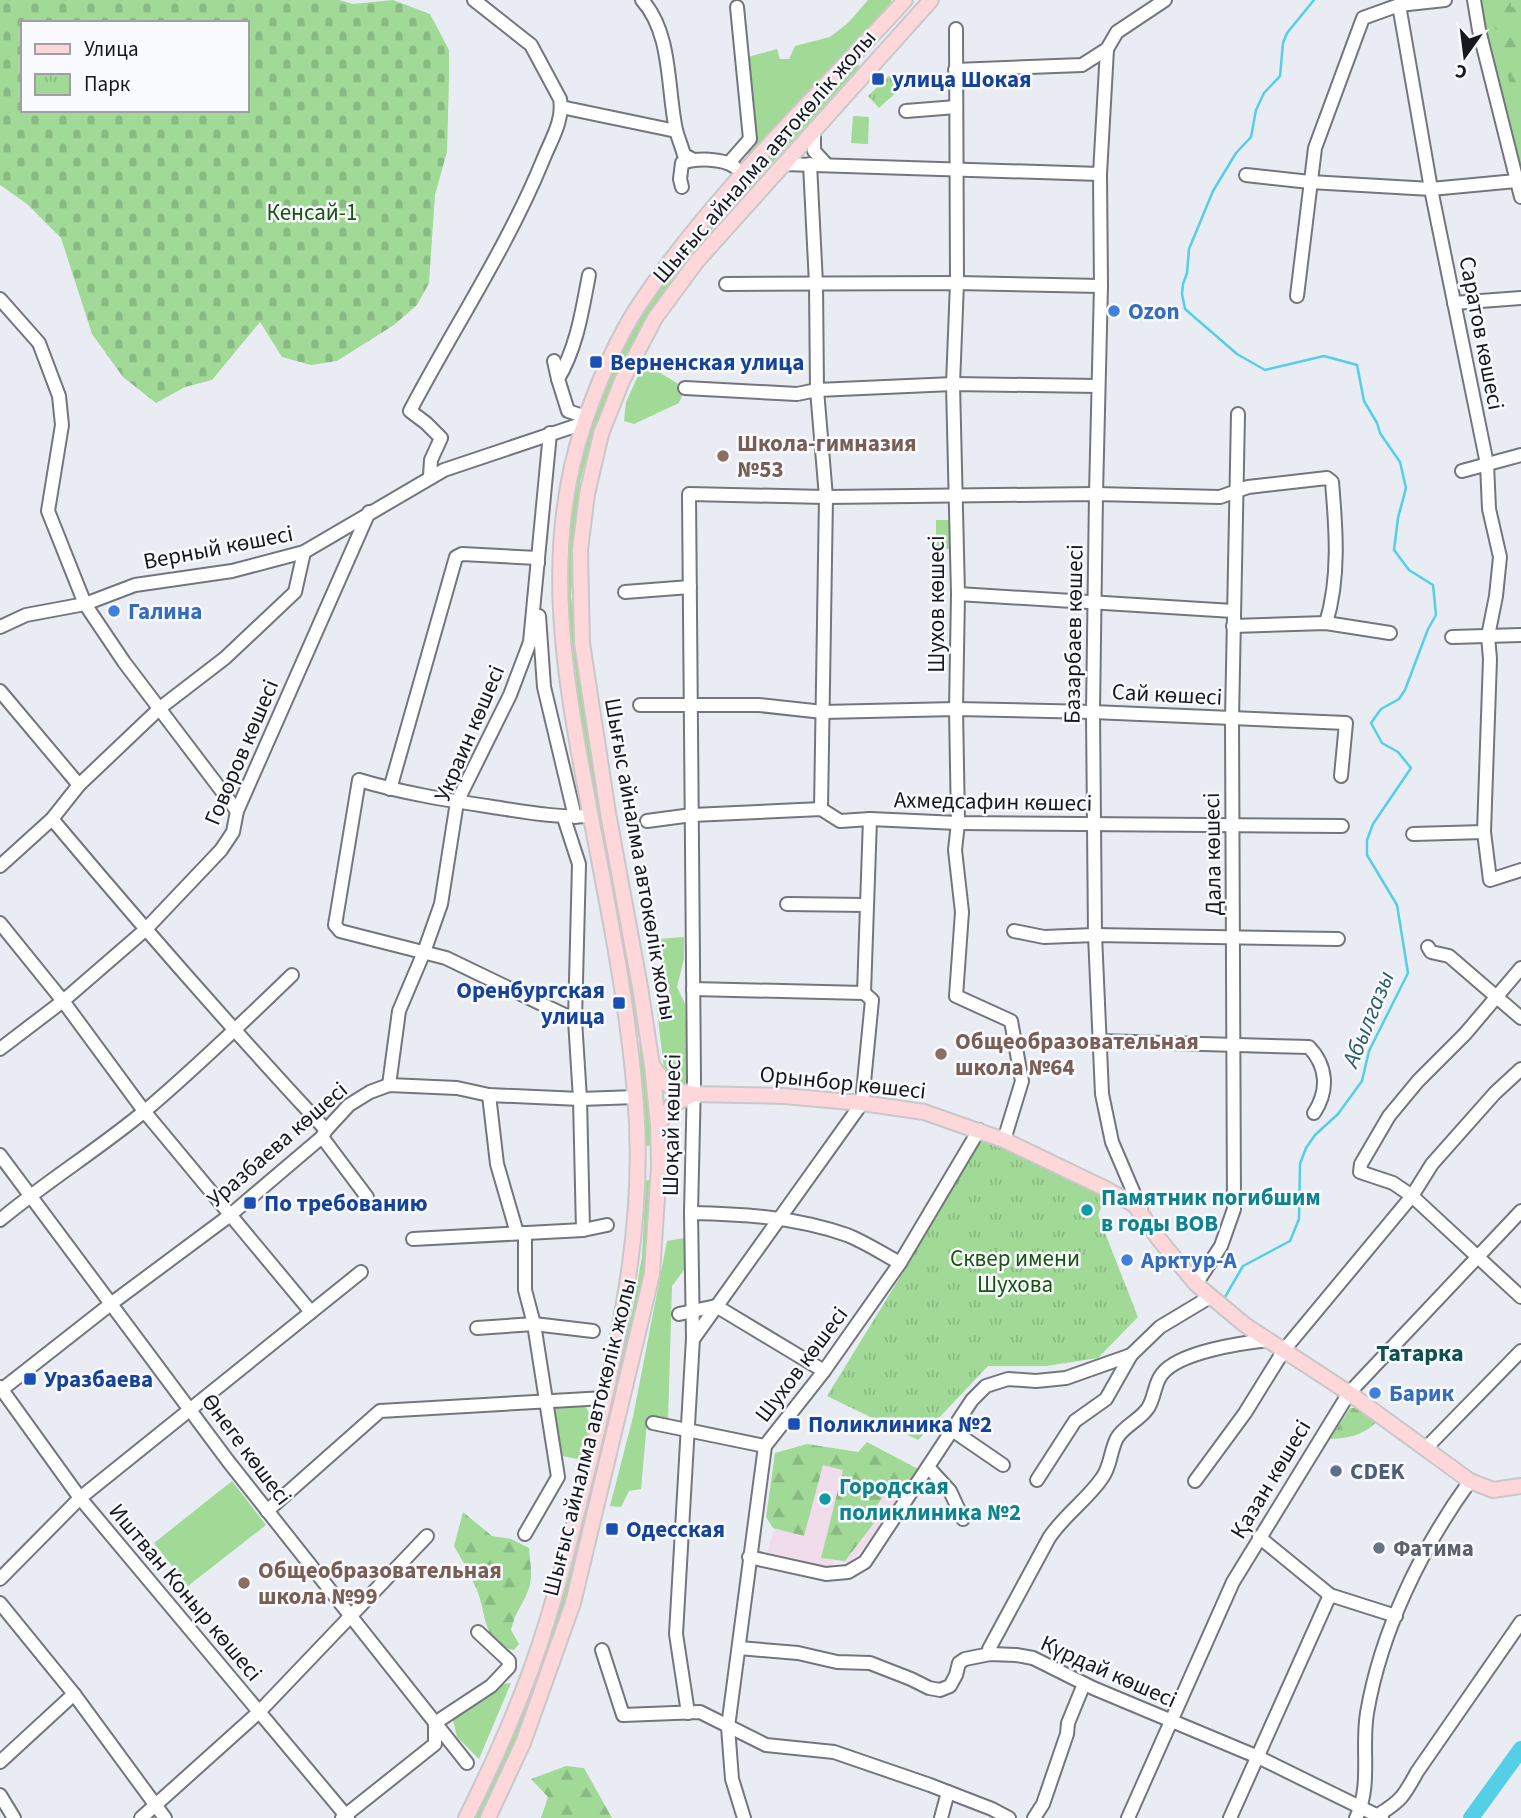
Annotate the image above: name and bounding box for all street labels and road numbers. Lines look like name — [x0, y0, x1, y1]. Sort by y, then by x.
street label: Шығыс айналма автокөлік жолы — [645, 22, 884, 290]
street label: Саратов көшесі — [1450, 254, 1513, 413]
street label: Верный көшесі — [140, 517, 296, 578]
street label: Шухов көшесі — [920, 535, 953, 673]
street label: Базарбаев көшесі — [1055, 544, 1092, 724]
street label: Украин көшесі — [426, 660, 513, 807]
street label: Говоров көшесі — [196, 674, 287, 830]
street label: Сай көшесі — [1111, 675, 1223, 714]
street label: Шығыс айналма автокөлік жолы — [596, 695, 685, 1023]
street label: Ахмедсафин көшесі — [894, 783, 1092, 820]
street label: Дала көшесі — [1195, 792, 1230, 916]
street label: Шоқай көшесі — [654, 1054, 689, 1196]
street label: Орынбор көшесі — [758, 1057, 928, 1108]
street label: Уразбаева көшесі — [200, 1074, 355, 1215]
street label: Шығыс айналма автокөлік жолы — [534, 1275, 645, 1600]
street label: Шухов көшесі — [747, 1299, 856, 1429]
street label: Өнеге көшесі — [194, 1387, 300, 1512]
street label: Қазан көшесі — [1222, 1413, 1319, 1545]
street label: Иштван Коныр көшесі — [101, 1496, 270, 1688]
street label: Күрдай көшесі — [1035, 1627, 1182, 1716]

